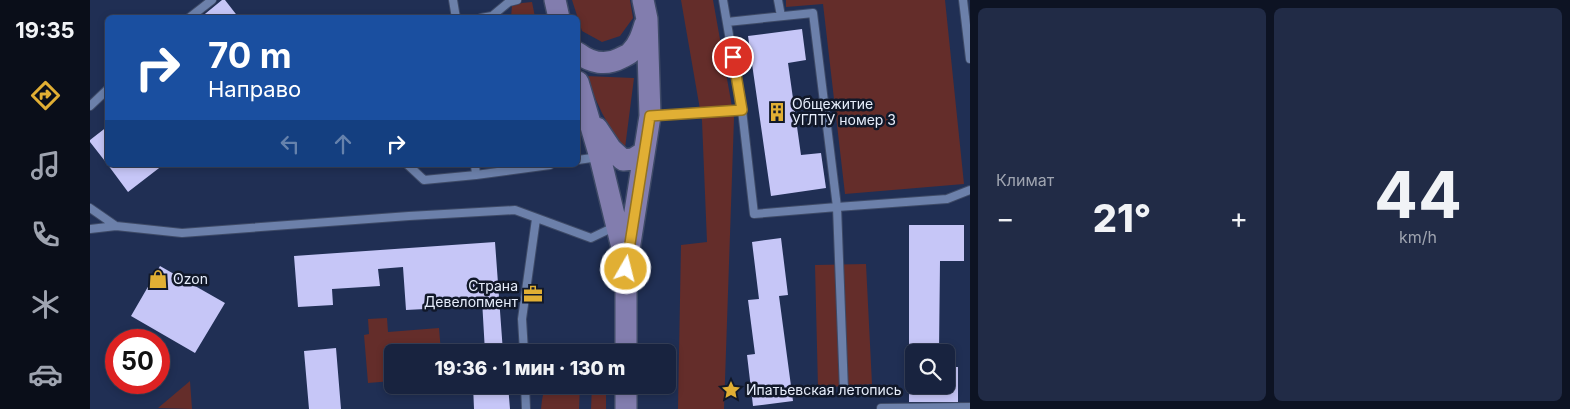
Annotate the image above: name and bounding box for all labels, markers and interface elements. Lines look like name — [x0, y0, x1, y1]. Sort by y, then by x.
text: 19:35 — [15, 17, 75, 43]
text: 70 m — [208, 34, 292, 76]
icon: right — [125, 35, 190, 100]
pin — [712, 36, 754, 78]
icon: arrive — [719, 43, 747, 71]
text: Направо — [208, 76, 301, 102]
icon: directions — [28, 78, 63, 113]
place label: Общежитие УГЛТУ номер 3 — [792, 95, 896, 128]
building icon: Общежитие УГЛТУ номер 3 — [766, 101, 788, 123]
icon: left — [276, 130, 304, 158]
icon: ahead — [329, 130, 357, 158]
icon: right — [382, 130, 410, 158]
icon: music — [28, 148, 63, 183]
text: 44 — [1374, 155, 1462, 234]
text: Климат — [996, 170, 1054, 190]
text: 21° — [1093, 195, 1151, 241]
text: − — [996, 201, 1015, 235]
text: + — [1229, 201, 1248, 235]
icon: phone — [28, 217, 63, 252]
text: km/h — [1399, 227, 1437, 247]
position arrow — [599, 242, 651, 294]
shop icon: Ozon — [147, 268, 169, 290]
place label: Ozon — [173, 270, 208, 287]
place label: Страна Девелопмент — [424, 277, 518, 310]
office icon: Страна Девелопмент — [522, 283, 544, 305]
icon: climate — [28, 287, 63, 322]
speed limit sign: 50 — [105, 329, 170, 394]
map controls — [905, 344, 955, 394]
button: search — [905, 344, 955, 394]
icon: car — [28, 357, 63, 392]
text: 19:36 · 1 мин · 130 m — [435, 357, 625, 380]
place icon: Ипатьевская летопись — [720, 379, 742, 401]
place label: Ипатьевская летопись — [746, 381, 902, 398]

